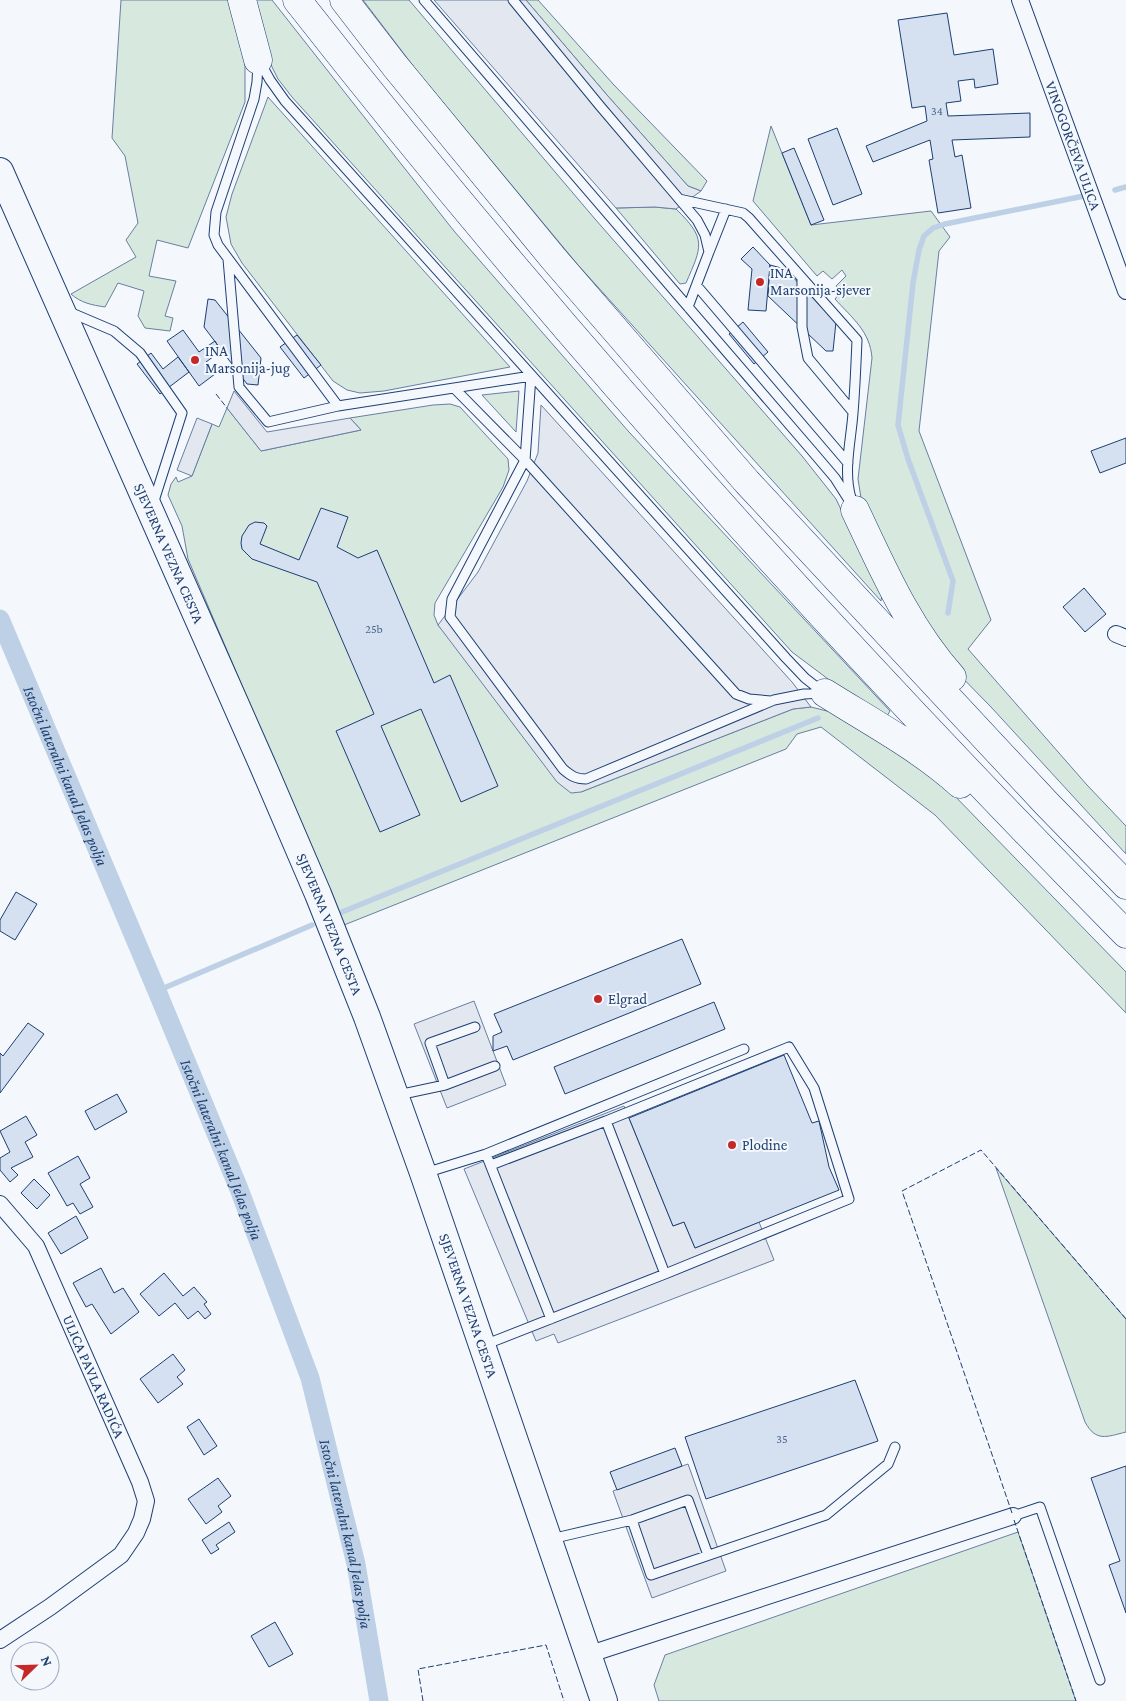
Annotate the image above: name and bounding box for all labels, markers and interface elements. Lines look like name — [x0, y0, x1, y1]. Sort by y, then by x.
street label: VINOGORČEVA ULICA — [1042, 79, 1104, 213]
house number: 34 — [931, 104, 943, 118]
place label: INA Marsonija-sjever — [770, 265, 872, 299]
marker: INA Marsonija-sjever — [754, 276, 766, 288]
place label: INA Marsonija-jug — [205, 343, 290, 377]
marker: INA Marsonija-jug — [189, 354, 201, 366]
street label: SJEVERNA VEZNA CESTA — [131, 481, 207, 626]
house number: 25b — [365, 622, 383, 636]
water label: Istočni lateralni kanal Jelas polja — [21, 683, 112, 869]
street label: SJEVERNA VEZNA CESTA — [293, 851, 366, 998]
place label: Elgrad — [608, 991, 647, 1008]
marker: Elgrad — [592, 993, 604, 1005]
water label: Istočni lateralni kanal Jelas polja — [178, 1056, 266, 1243]
place label: Plodine — [742, 1137, 788, 1153]
marker: Plodine — [726, 1139, 738, 1151]
street label: SJEVERNA VEZNA CESTA — [436, 1231, 501, 1380]
street label: ULICA PAVLA RADIĆA — [59, 1313, 128, 1441]
house number: 35 — [776, 1432, 788, 1446]
water label: Istočni lateralni kanal Jelas polja — [317, 1437, 375, 1630]
north arrow — [10, 1641, 60, 1691]
text: N — [38, 1653, 56, 1669]

